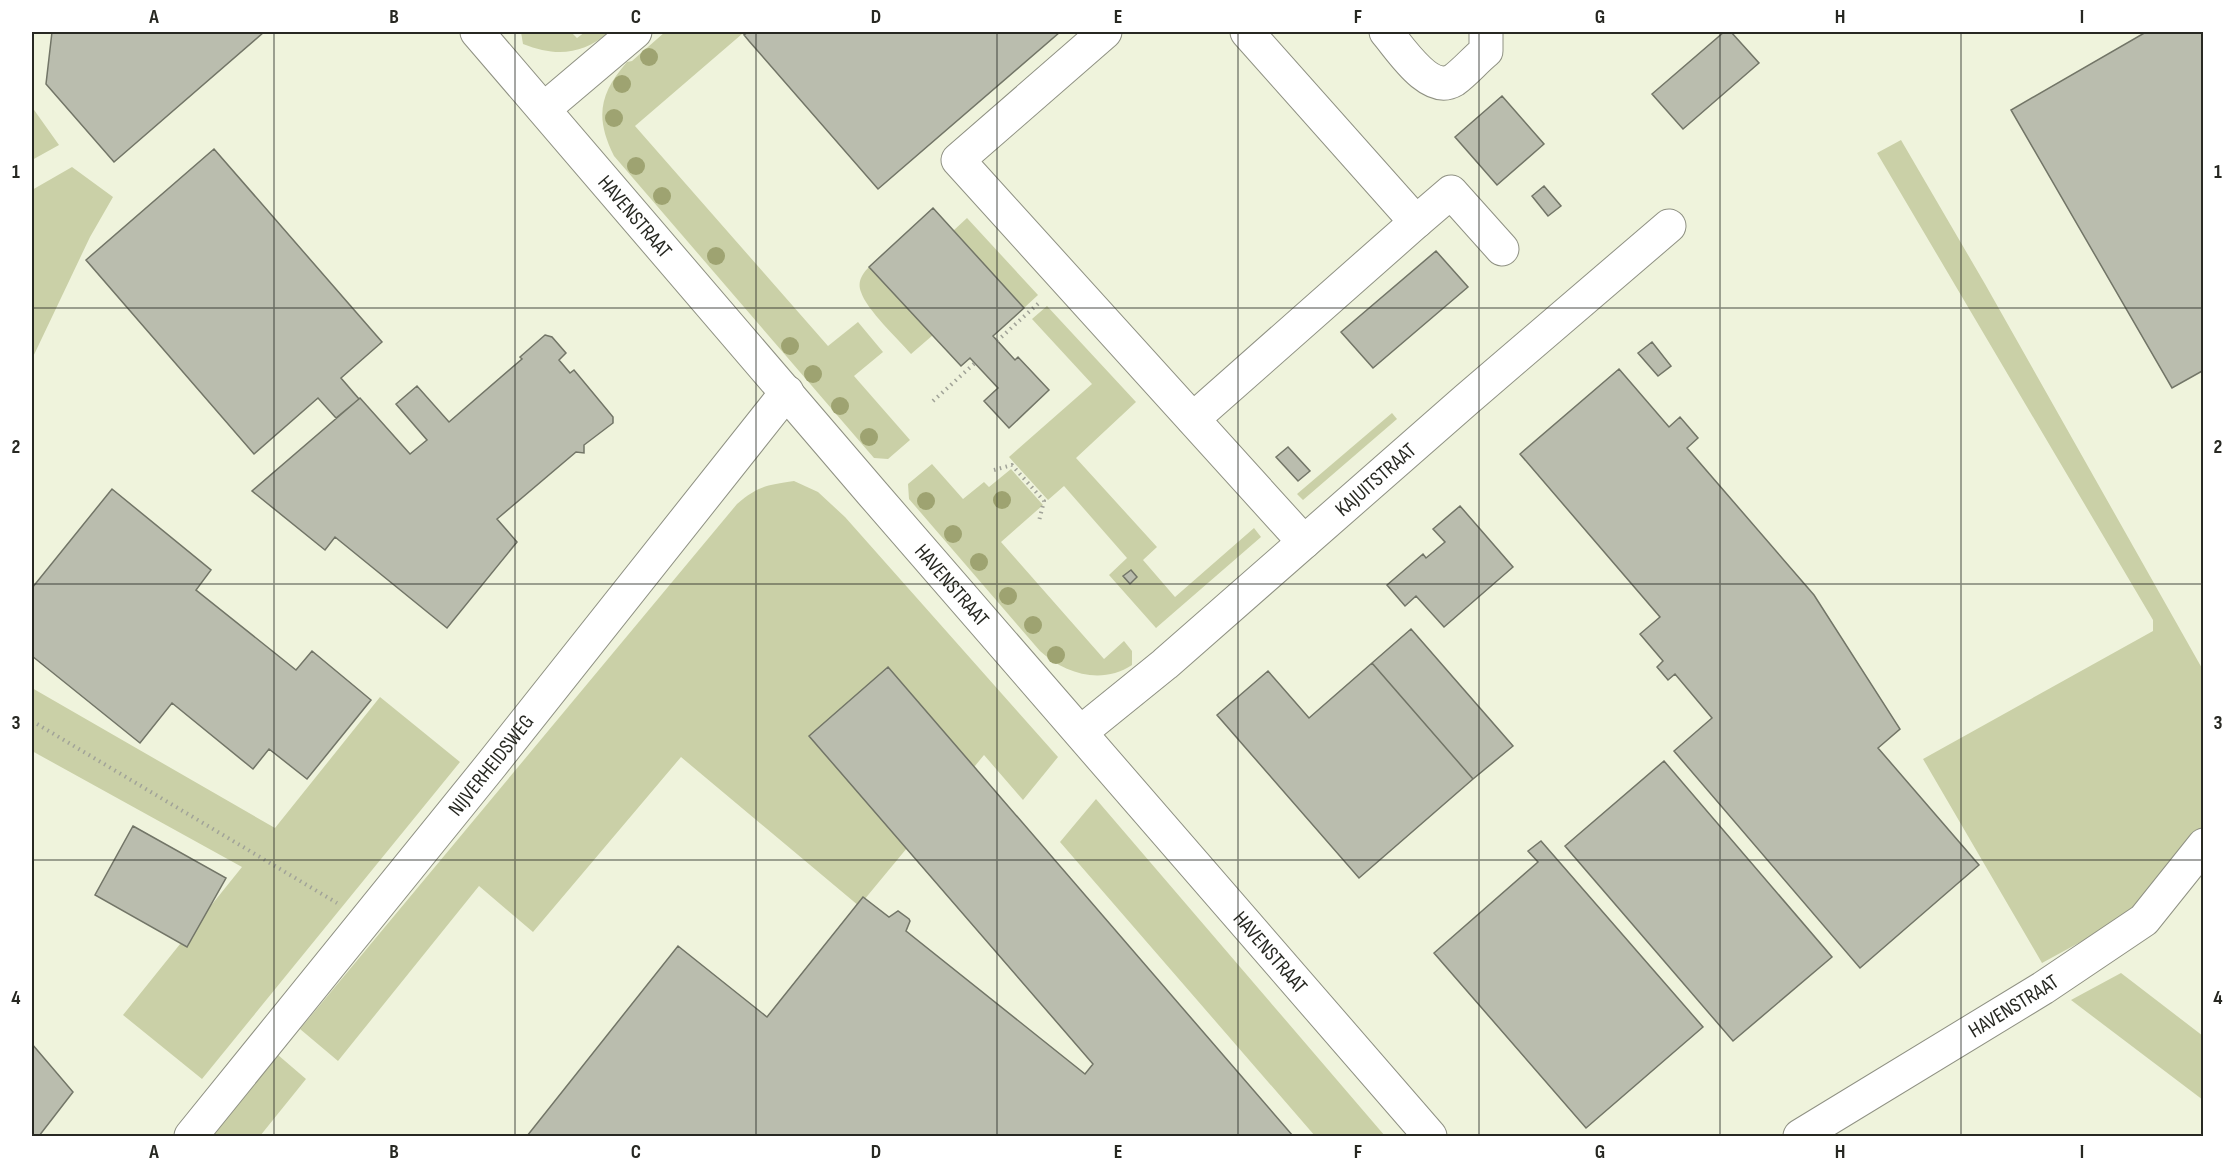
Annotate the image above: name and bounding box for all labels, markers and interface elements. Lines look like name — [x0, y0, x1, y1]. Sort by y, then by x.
text: A — [148, 5, 159, 29]
text: B — [389, 5, 399, 29]
text: C — [631, 5, 641, 29]
text: D — [871, 5, 881, 29]
text: E — [1114, 5, 1122, 29]
text: F — [1354, 5, 1362, 29]
text: G — [1595, 5, 1605, 29]
text: H — [1835, 5, 1845, 29]
text: I — [2080, 5, 2084, 29]
text: 1 — [12, 160, 20, 184]
text: 1 — [2214, 160, 2222, 184]
street label: HAVENSTRAAT — [592, 170, 677, 264]
text: 2 — [12, 435, 20, 459]
text: 2 — [2214, 435, 2222, 459]
street label: KAJUITSTRAAT — [1330, 437, 1422, 522]
street label: HAVENSTRAAT — [909, 539, 994, 632]
street label: NIJVERHEIDSWEG — [443, 710, 539, 821]
text: 3 — [12, 711, 21, 735]
text: 3 — [2214, 711, 2223, 735]
street label: HAVENSTRAAT — [1228, 906, 1313, 999]
street label: HAVENSTRAAT — [1964, 969, 2064, 1043]
text: 4 — [11, 986, 21, 1010]
text: 4 — [2213, 986, 2223, 1010]
text: A — [148, 1140, 159, 1164]
text: B — [389, 1140, 399, 1164]
text: C — [631, 1140, 641, 1164]
text: D — [871, 1140, 881, 1164]
text: E — [1114, 1140, 1122, 1164]
text: F — [1354, 1140, 1362, 1164]
text: G — [1595, 1140, 1605, 1164]
text: H — [1835, 1140, 1845, 1164]
text: I — [2080, 1140, 2084, 1164]

